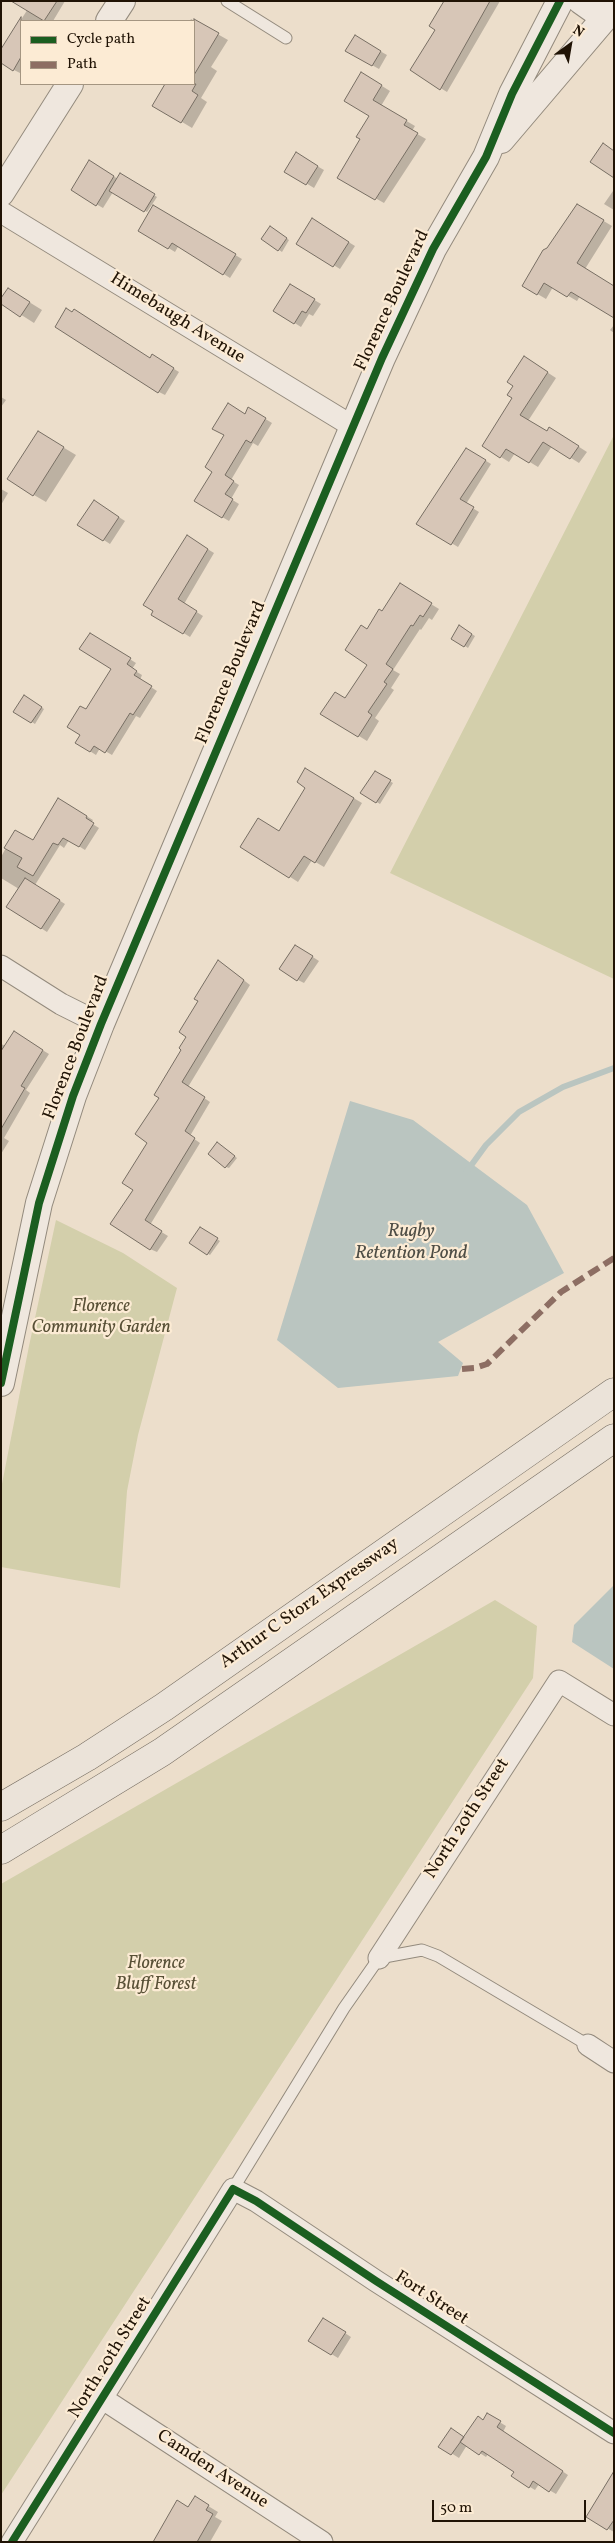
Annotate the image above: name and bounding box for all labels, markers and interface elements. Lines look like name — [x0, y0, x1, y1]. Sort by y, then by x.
legend — [20, 20, 195, 85]
north arrow — [545, 20, 595, 70]
text: N — [569, 21, 588, 43]
text: Cycle path — [67, 29, 135, 50]
text: Path — [67, 54, 97, 75]
street label: Florence Boulevard — [351, 227, 435, 375]
street label: Himebaugh Avenue — [106, 269, 248, 369]
street label: Florence Boulevard — [192, 598, 272, 748]
street label: Florence Boulevard — [40, 973, 114, 1123]
water label: Rugby Retention Pond — [355, 1222, 467, 1266]
park label: Florence Community Garden — [31, 1297, 171, 1340]
street label: Arthur C Storz Expressway — [216, 1534, 404, 1674]
street label: North 20th Street — [421, 1755, 515, 1883]
park label: Florence Bluff Forest — [116, 1954, 196, 1996]
street label: Fort Street — [390, 2267, 472, 2331]
street label: North 20th Street — [65, 2293, 157, 2423]
street label: Camden Avenue — [152, 2426, 272, 2514]
scale bar — [435, 2490, 589, 2522]
text: 50 m — [440, 2498, 472, 2519]

